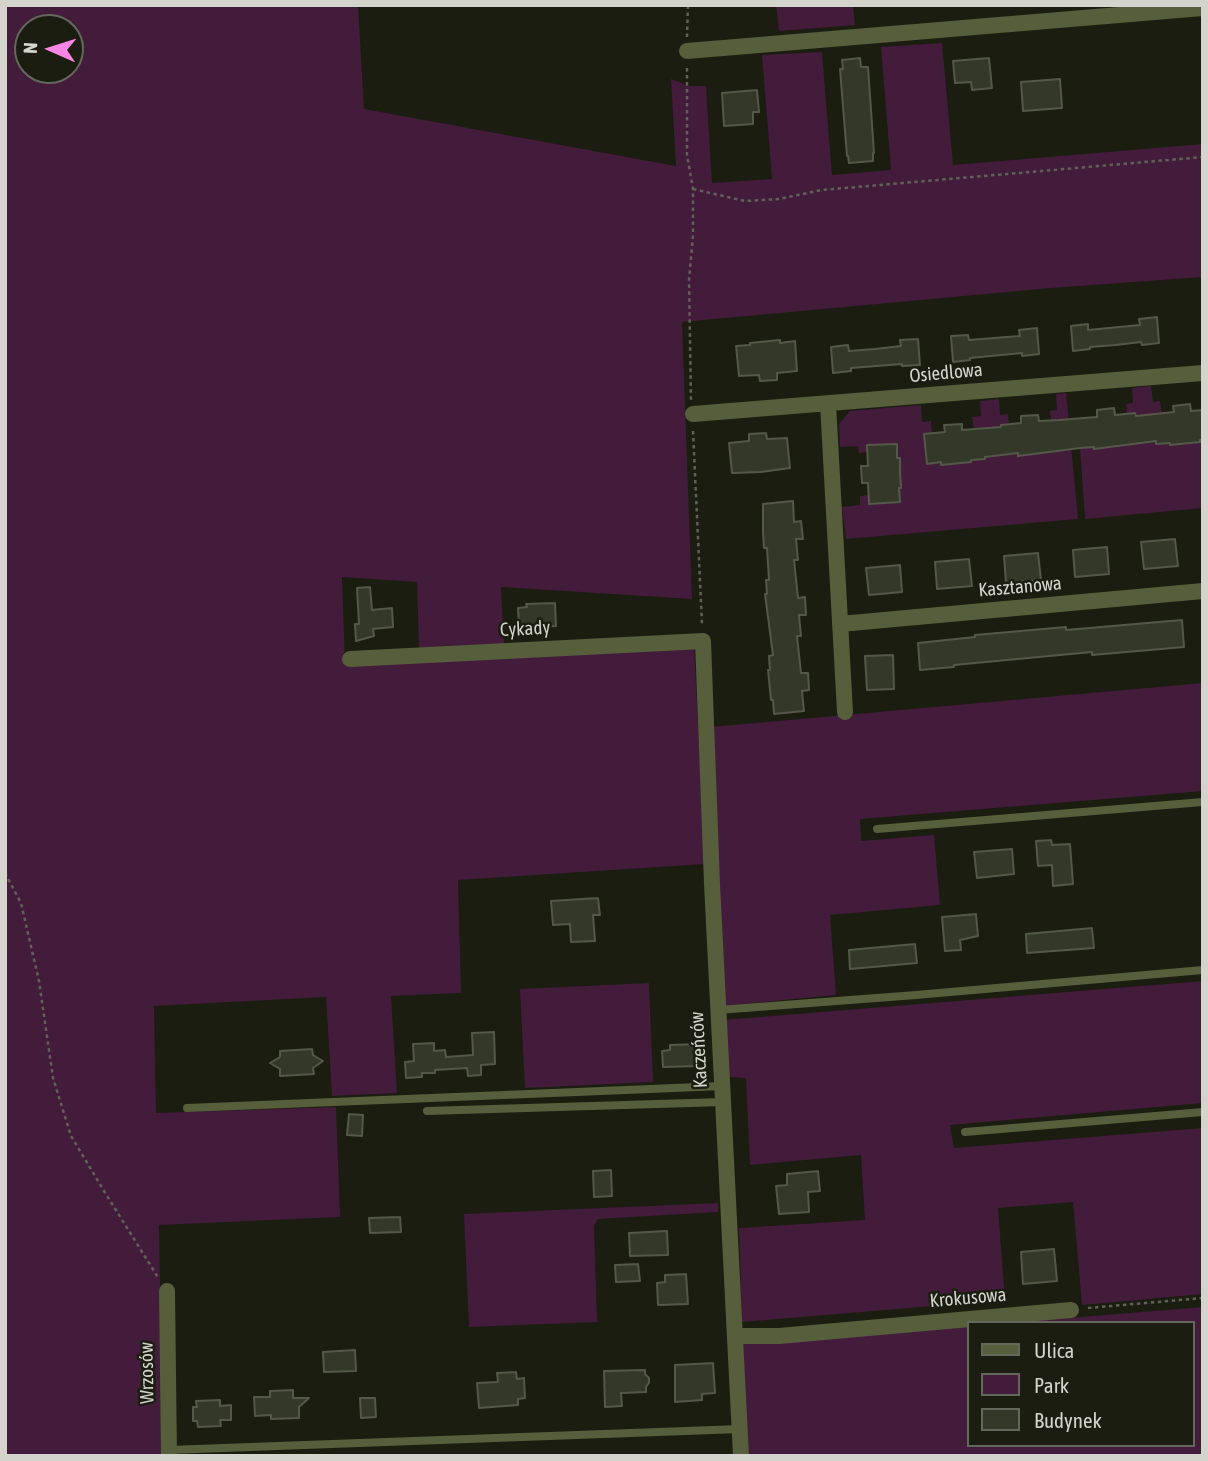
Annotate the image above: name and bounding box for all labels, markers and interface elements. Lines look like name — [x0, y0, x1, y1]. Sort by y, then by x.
north arrow — [14, 14, 84, 84]
text: N — [19, 42, 41, 54]
street label: Osiedlowa — [909, 358, 983, 388]
street label: Kasztanowa — [977, 572, 1063, 602]
street label: Cykady — [499, 616, 551, 642]
street label: Kaczeńców — [686, 1011, 712, 1089]
street label: Krokusowa — [929, 1283, 1007, 1313]
legend — [967, 1321, 1194, 1447]
text: Ulica — [1034, 1338, 1074, 1362]
street label: Wrzosów — [135, 1342, 159, 1404]
text: Park — [1034, 1373, 1069, 1397]
text: Budynek — [1034, 1408, 1102, 1432]

